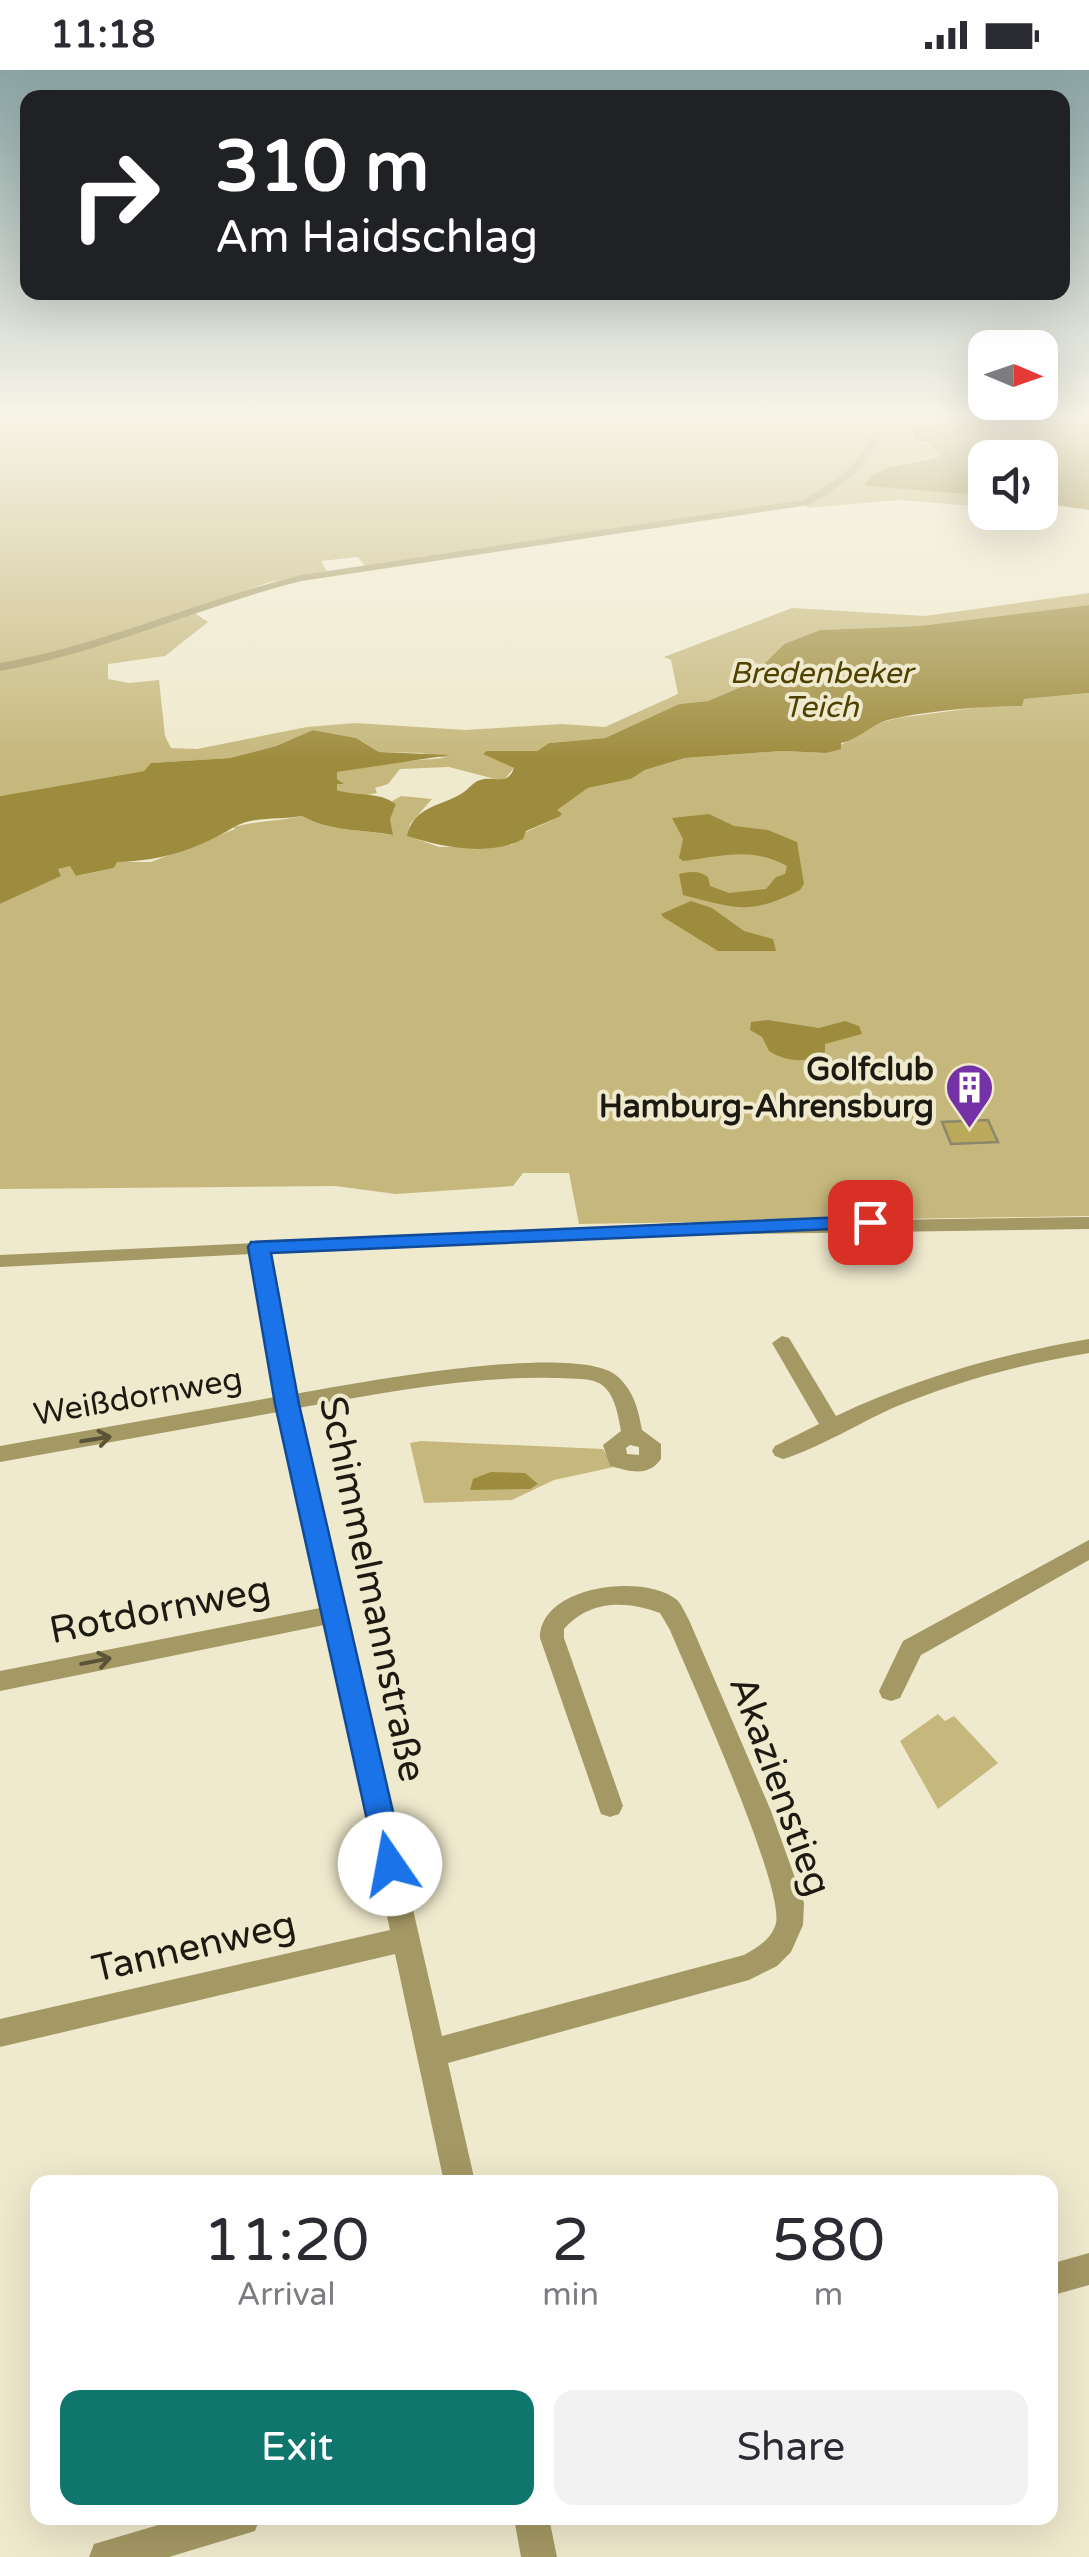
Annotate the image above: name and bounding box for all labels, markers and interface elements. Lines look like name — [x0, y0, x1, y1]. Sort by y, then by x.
text: 11:18 — [50, 12, 155, 58]
text: 310 m — [215, 126, 429, 210]
icon: right — [50, 130, 180, 260]
text: Am Haidschlag — [215, 211, 538, 265]
north arrow — [968, 330, 1058, 420]
map controls — [968, 330, 1058, 530]
button: sound — [968, 440, 1058, 530]
water label: Bredenbeker Teich — [729, 655, 916, 726]
place label: Golfclub Hamburg-Ahrensburg — [599, 1051, 934, 1126]
building icon: Golfclub Hamburg-Ahrensburg — [943, 1062, 995, 1130]
pin — [828, 1180, 913, 1265]
icon: arrive — [843, 1195, 898, 1250]
street label: Weißdornweg — [31, 1360, 245, 1434]
street label: Schimmelmannstraße — [309, 1392, 435, 1786]
one-way arrow — [80, 1429, 112, 1448]
street label: Rotdornweg — [46, 1566, 274, 1654]
one-way arrow — [79, 1651, 111, 1670]
street label: Akazienstieg — [719, 1670, 841, 1902]
position arrow — [338, 1812, 442, 1916]
street label: Tannenweg — [88, 1901, 300, 1993]
text: 11:20 — [203, 2205, 369, 2277]
text: 2 — [552, 2205, 589, 2277]
text: 580 — [772, 2205, 885, 2277]
text: Arrival — [237, 2276, 336, 2314]
text: min — [542, 2276, 599, 2314]
text: m — [814, 2276, 843, 2314]
button: Exit — [60, 2390, 534, 2505]
button: Share — [554, 2390, 1028, 2505]

